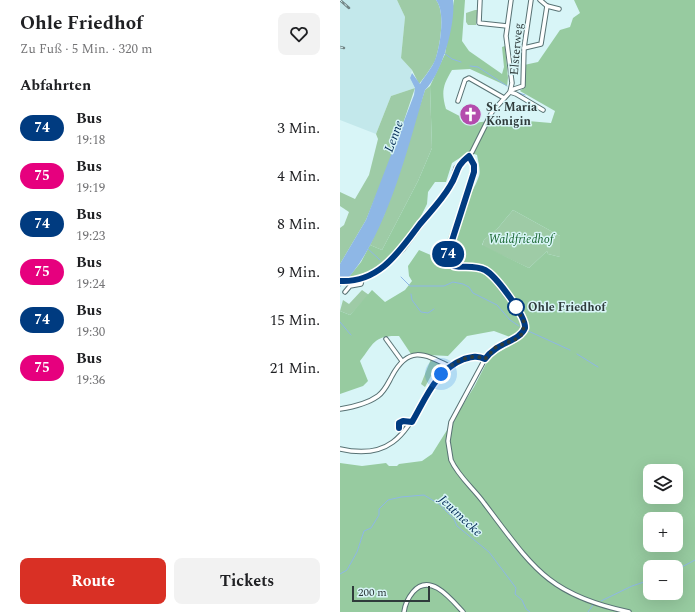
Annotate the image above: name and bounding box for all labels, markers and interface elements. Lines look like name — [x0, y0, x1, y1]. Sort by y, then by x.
text: Ohle Friedhof — [20, 9, 143, 38]
button: heart — [278, 13, 320, 55]
street label: Elsterweg — [505, 22, 528, 76]
text: Zu Fuß · 5 Min. · 320 m — [20, 39, 152, 59]
text: Abfahrten — [20, 74, 91, 97]
place label: St. Maria Königin — [486, 98, 538, 131]
church icon: St. Maria Königin — [457, 101, 483, 127]
text: Bus — [76, 107, 102, 130]
text: 74 — [34, 117, 50, 138]
text: 3 Min. — [277, 117, 320, 140]
water label: Lenne — [379, 117, 409, 155]
text: 19:18 — [76, 130, 105, 150]
text: Bus — [76, 155, 102, 178]
text: 75 — [34, 165, 50, 186]
text: 4 Min. — [277, 165, 320, 188]
text: 19:19 — [76, 178, 105, 198]
text: Bus — [76, 203, 102, 226]
text: 74 — [34, 213, 50, 234]
text: 8 Min. — [277, 213, 320, 236]
text: 19:23 — [76, 226, 105, 246]
park label: Waldfriedhof — [489, 230, 556, 249]
line badge: 74 — [430, 241, 466, 267]
text: 74 — [440, 243, 456, 264]
text: Bus — [76, 251, 102, 274]
text: 75 — [34, 261, 50, 282]
text: 9 Min. — [277, 261, 320, 284]
text: 19:24 — [76, 274, 105, 294]
marker: Ohle Friedhof — [507, 298, 525, 316]
place label: Ohle Friedhof — [528, 298, 607, 317]
text: Bus — [76, 299, 102, 322]
text: 74 — [34, 309, 50, 330]
text: 15 Min. — [270, 309, 320, 332]
text: 19:30 — [76, 322, 105, 342]
text: Bus — [76, 347, 102, 370]
text: 75 — [34, 357, 50, 378]
text: 21 Min. — [270, 357, 320, 380]
your location — [431, 364, 451, 384]
text: 19:36 — [76, 370, 105, 390]
map controls — [643, 464, 683, 600]
button: layers — [643, 464, 683, 504]
water label: Jeutmecke — [433, 489, 487, 542]
button: + — [643, 512, 683, 552]
button: Route — [20, 558, 166, 604]
button: Tickets — [174, 558, 320, 604]
button: − — [643, 560, 683, 600]
scale bar — [352, 584, 430, 603]
text: 200 m — [358, 584, 387, 601]

